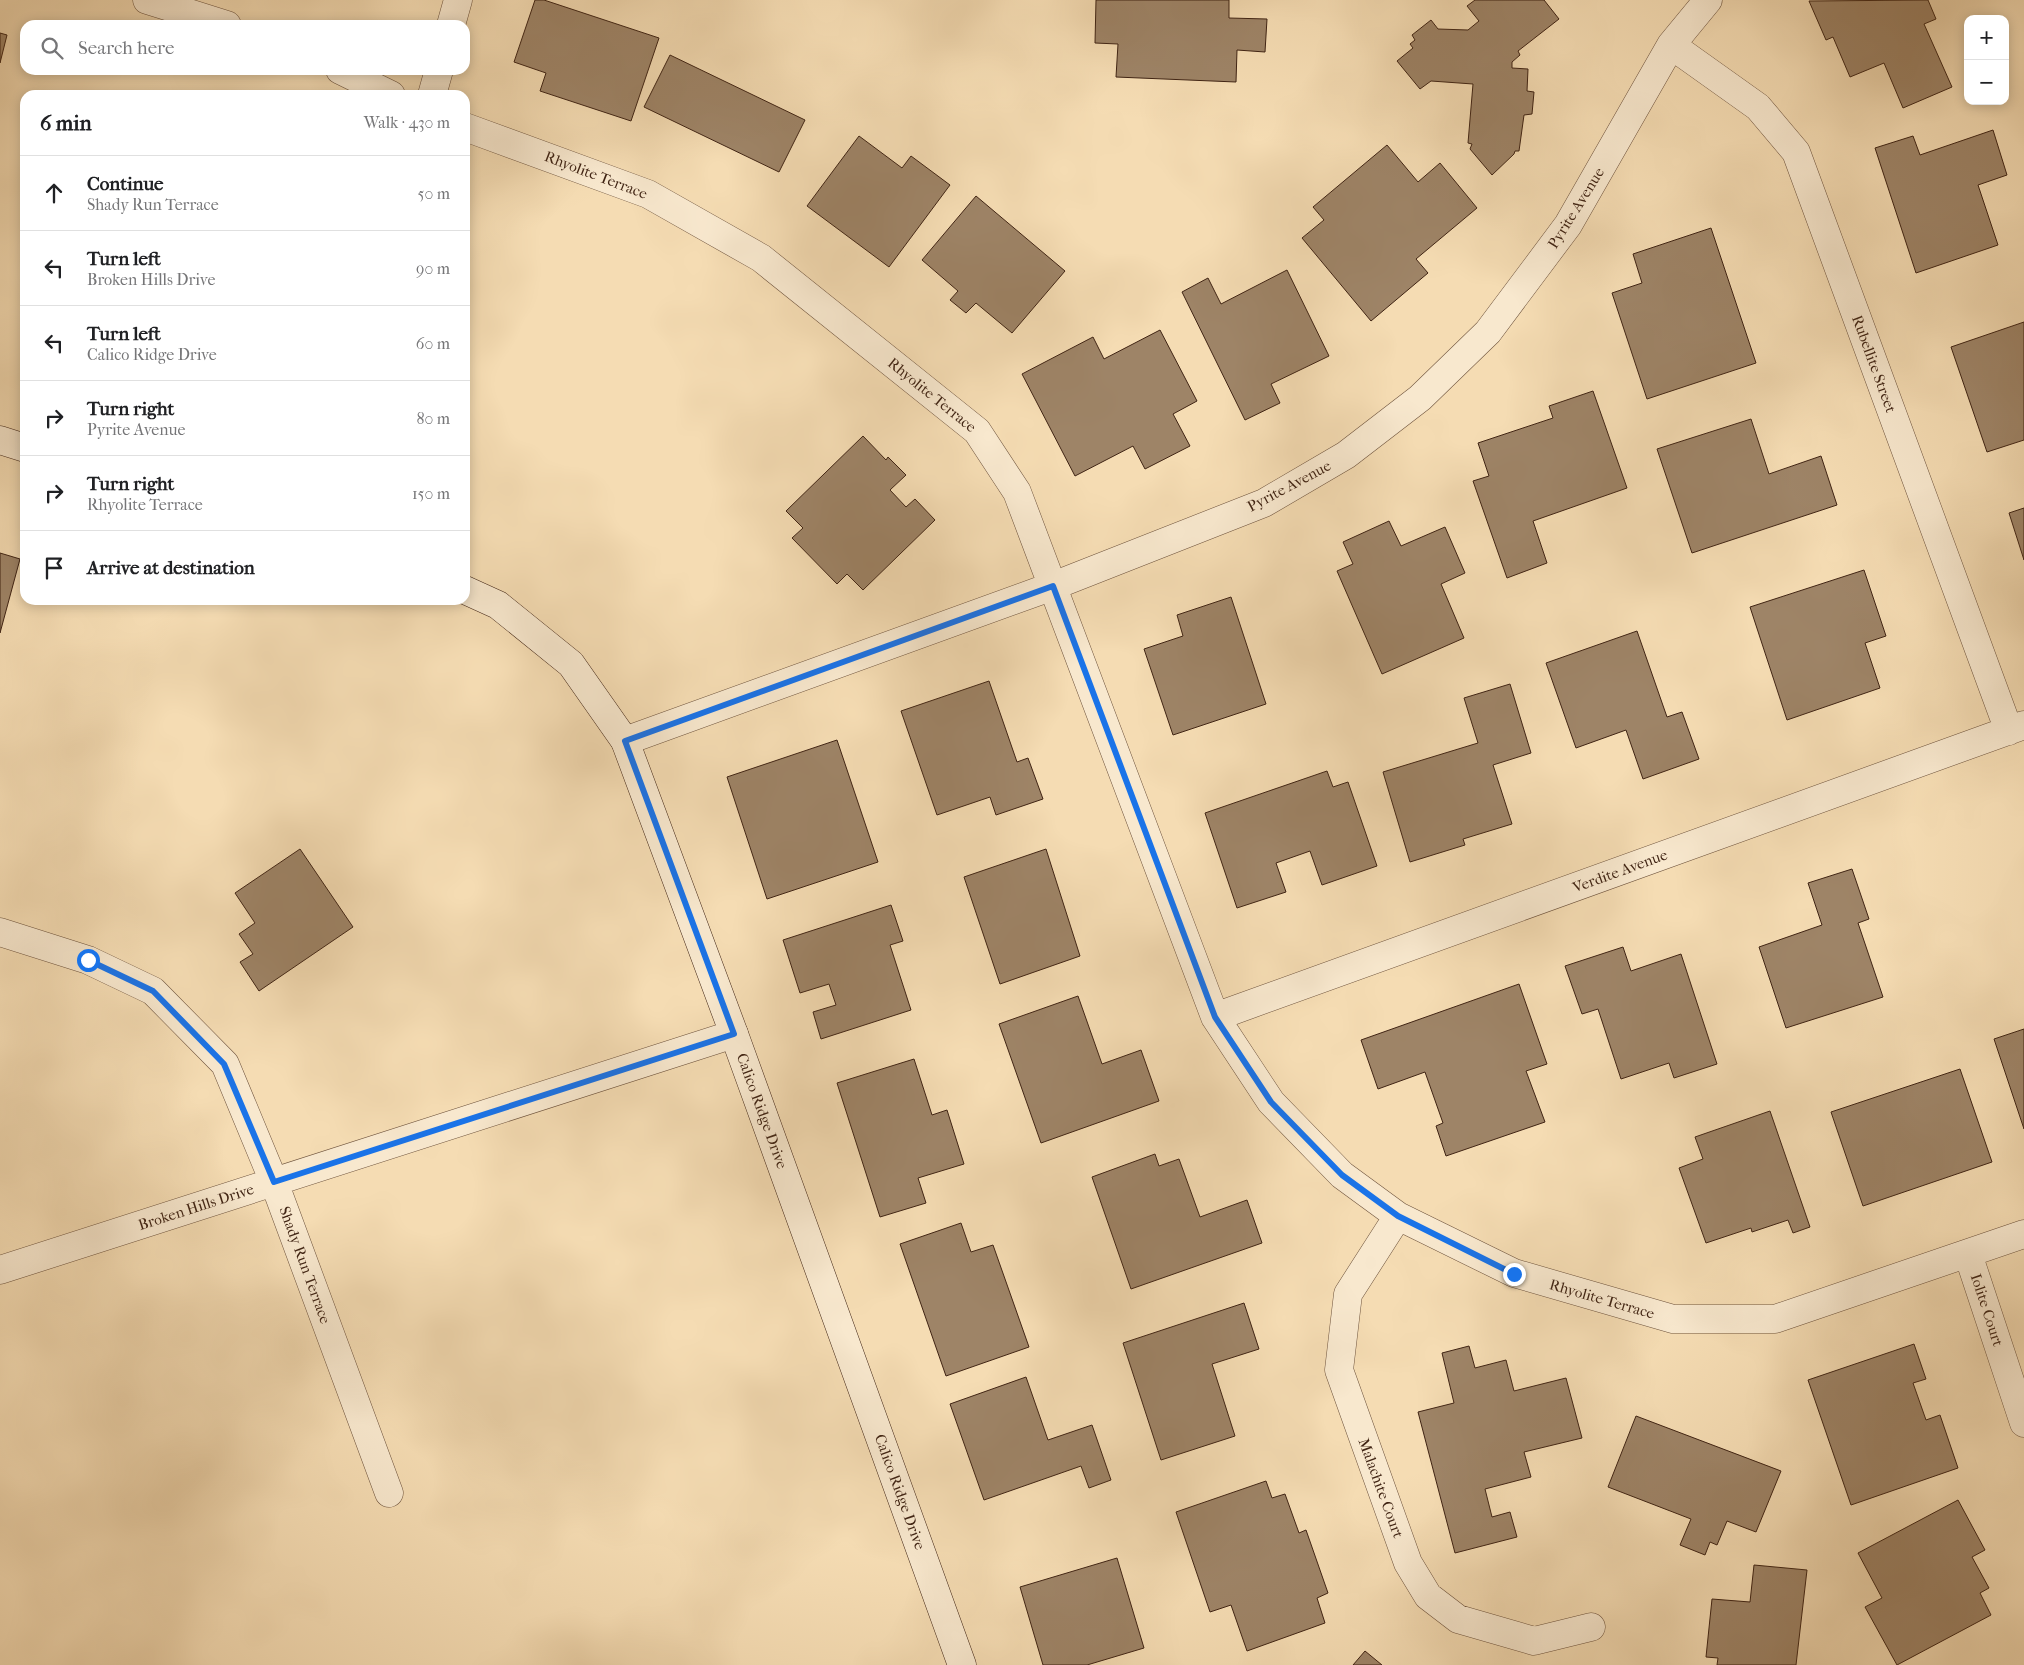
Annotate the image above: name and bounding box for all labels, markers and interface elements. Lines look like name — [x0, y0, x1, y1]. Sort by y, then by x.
map controls — [1964, 15, 2009, 105]
button: + — [1964, 15, 2009, 60]
search box — [20, 20, 470, 75]
icon: search — [38, 34, 66, 62]
text: Search here — [78, 37, 174, 59]
button: − — [1964, 60, 2009, 105]
text: 6 min — [40, 111, 92, 135]
text: Walk · 430 m — [364, 113, 450, 132]
street label: Rhyolite Terrace — [542, 147, 650, 203]
street label: Pyrite Avenue — [1544, 164, 1608, 252]
text: Continue — [87, 173, 163, 195]
icon: ahead — [40, 179, 68, 207]
text: 50 m — [418, 184, 450, 203]
text: Shady Run Terrace — [87, 195, 219, 214]
text: Turn left — [87, 248, 161, 270]
icon: left — [40, 254, 68, 282]
text: 90 m — [416, 259, 450, 278]
text: Broken Hills Drive — [87, 270, 215, 289]
street label: Rubellite Street — [1848, 313, 1900, 416]
text: Turn left — [87, 323, 161, 345]
icon: left — [40, 329, 68, 357]
text: 60 m — [416, 334, 450, 353]
text: Calico Ridge Drive — [87, 345, 217, 364]
street label: Rhyolite Terrace — [884, 354, 980, 436]
text: Turn right — [87, 398, 174, 420]
icon: right — [40, 404, 68, 432]
text: 80 m — [416, 409, 450, 428]
text: Pyrite Avenue — [87, 420, 185, 439]
street label: Pyrite Avenue — [1244, 456, 1334, 516]
text: Turn right — [87, 473, 174, 495]
icon: right — [40, 479, 68, 507]
text: 150 m — [412, 484, 450, 503]
text: Rhyolite Terrace — [87, 495, 203, 514]
icon: arrive — [40, 554, 68, 582]
text: Arrive at destination — [87, 557, 255, 579]
street label: Verdite Avenue — [1569, 845, 1670, 897]
route start — [77, 949, 100, 972]
street label: Calico Ridge Drive — [733, 1051, 791, 1172]
street label: Broken Hills Drive — [136, 1180, 257, 1234]
street label: Shady Run Terrace — [275, 1204, 335, 1327]
route end — [1503, 1263, 1526, 1286]
street label: Iolite Court — [1967, 1271, 2007, 1349]
street label: Rhyolite Terrace — [1547, 1275, 1657, 1323]
street label: Calico Ridge Drive — [871, 1432, 929, 1553]
street label: Malachite Court — [1355, 1436, 1408, 1541]

